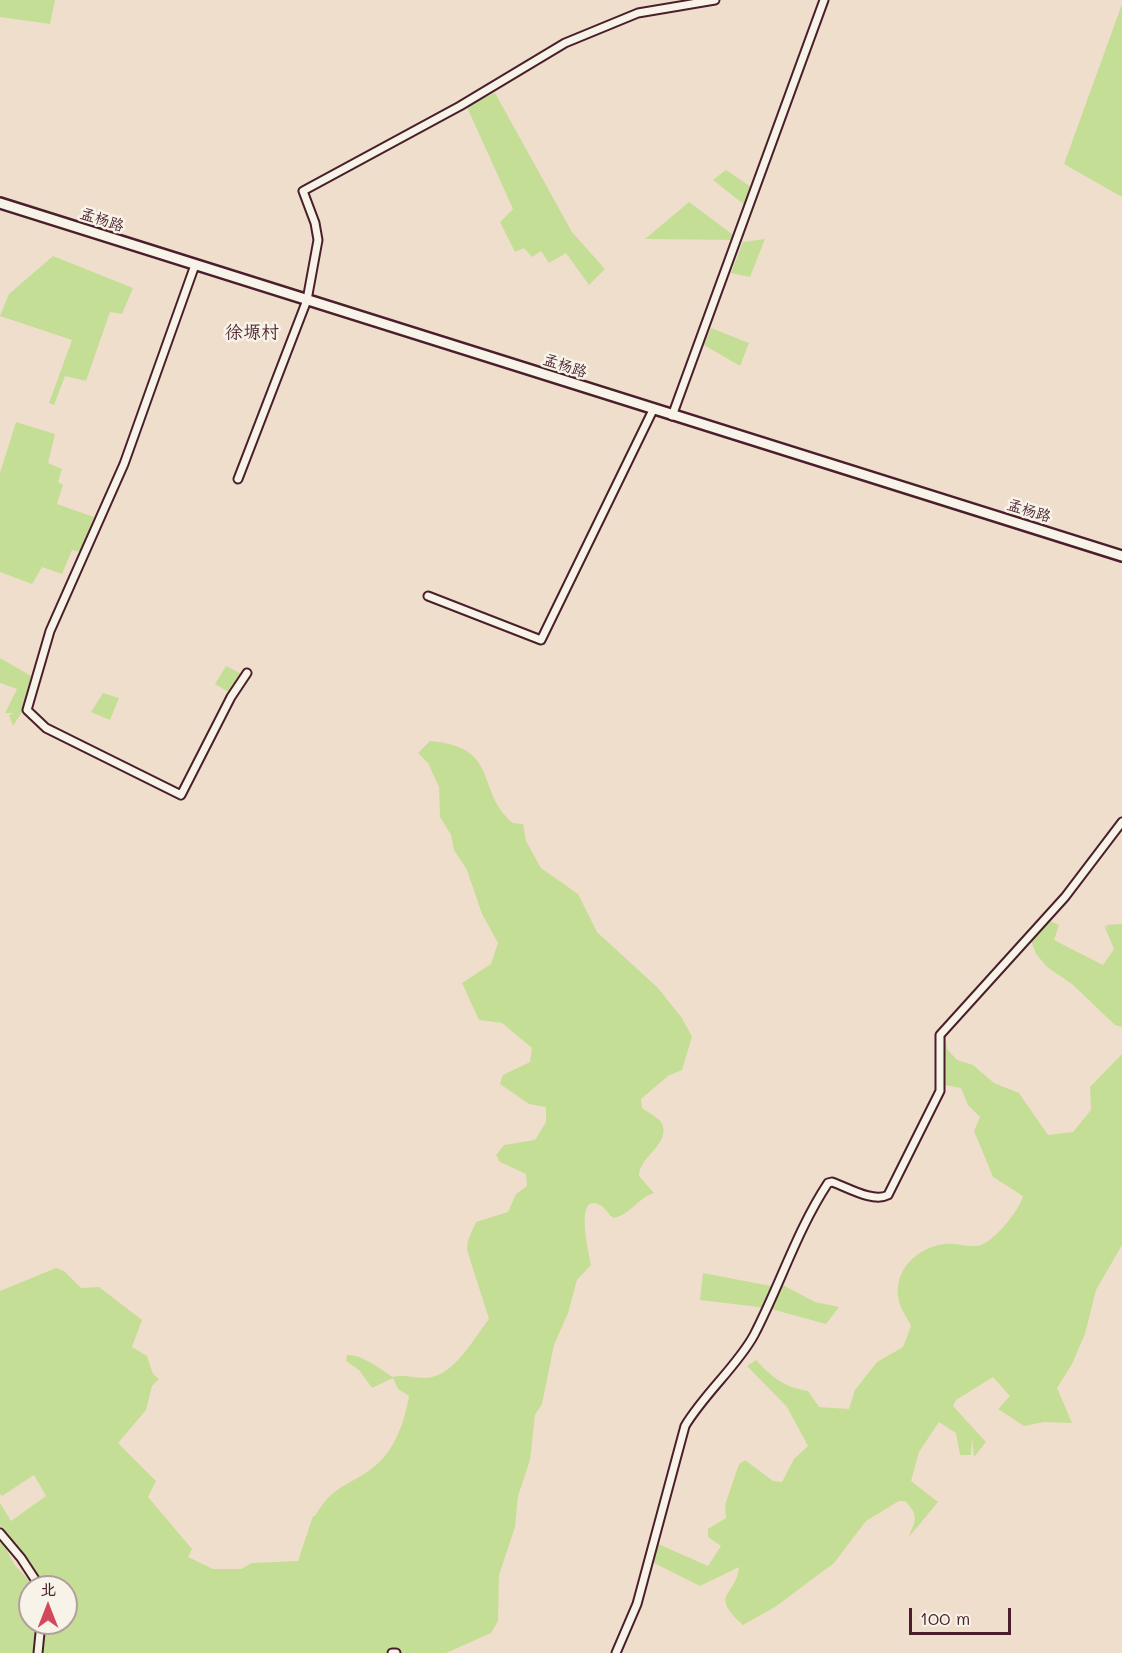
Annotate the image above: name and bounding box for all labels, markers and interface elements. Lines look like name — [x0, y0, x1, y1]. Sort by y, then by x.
street label: 孟杨路 — [78, 204, 126, 236]
district label: 徐塬村 — [225, 321, 279, 343]
street label: 孟杨路 — [541, 350, 589, 382]
street label: 孟杨路 — [1005, 496, 1053, 526]
north arrow — [18, 1575, 78, 1635]
text: 北 — [40, 1578, 56, 1599]
scale bar — [912, 1596, 1014, 1634]
text: 100 m — [920, 1606, 970, 1630]

